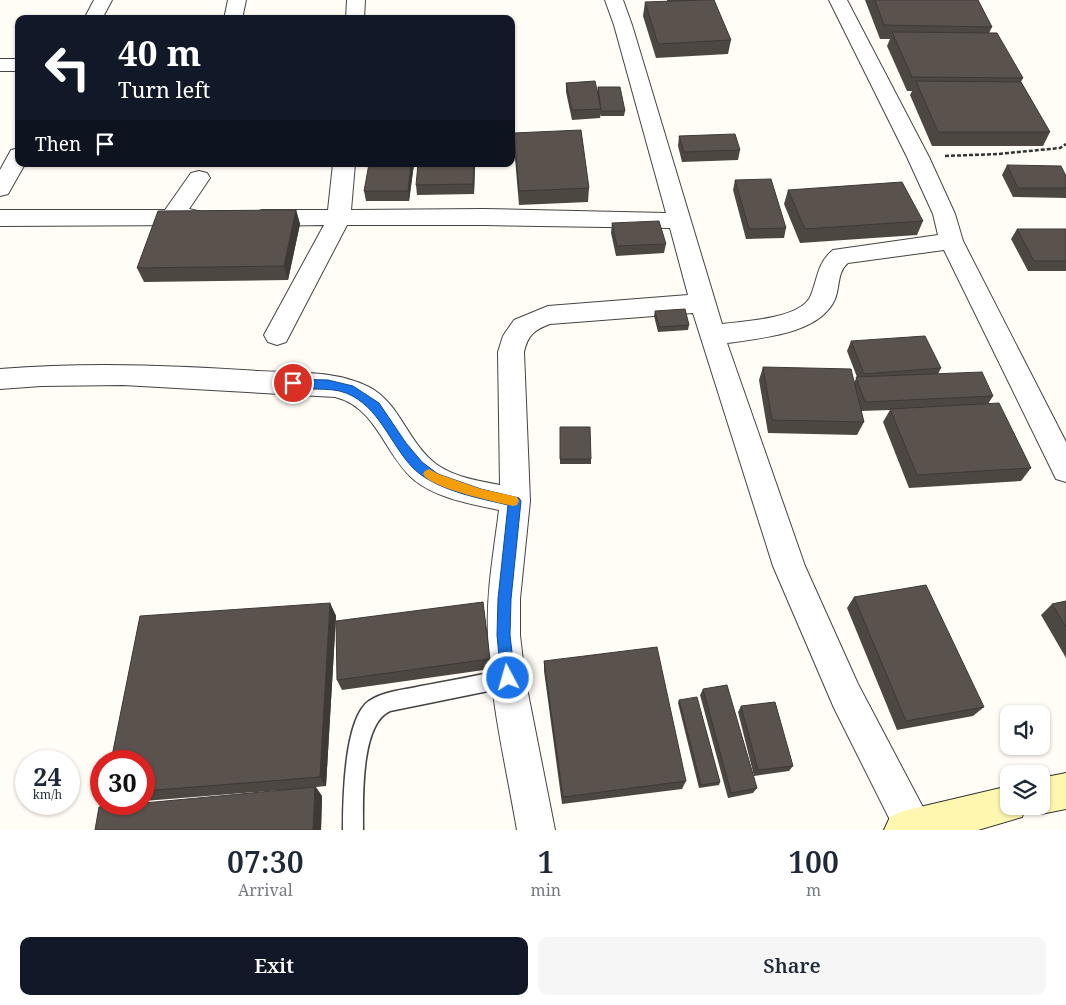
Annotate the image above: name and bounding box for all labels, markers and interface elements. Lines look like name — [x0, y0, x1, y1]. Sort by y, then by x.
text: 40 m — [118, 29, 201, 76]
icon: left — [35, 35, 100, 100]
text: Turn left — [118, 74, 210, 104]
icon: arrive — [91, 130, 119, 158]
text: Then — [35, 131, 81, 157]
pin — [272, 362, 314, 404]
icon: arrive — [279, 369, 307, 397]
position arrow — [481, 651, 533, 703]
map controls — [1000, 705, 1050, 815]
button: sound — [1000, 705, 1050, 755]
speed limit sign: 30 — [90, 750, 155, 815]
text: 24 — [33, 759, 62, 793]
button: layers — [1000, 765, 1050, 815]
text: km/h — [33, 786, 62, 803]
text: 07:30 — [227, 841, 304, 882]
text: 1 — [537, 841, 554, 882]
text: 100 — [788, 841, 839, 882]
text: Arrival — [238, 879, 293, 901]
text: min — [531, 879, 561, 901]
text: m — [806, 879, 821, 901]
button: Exit — [20, 937, 528, 995]
button: Share — [538, 937, 1046, 995]

